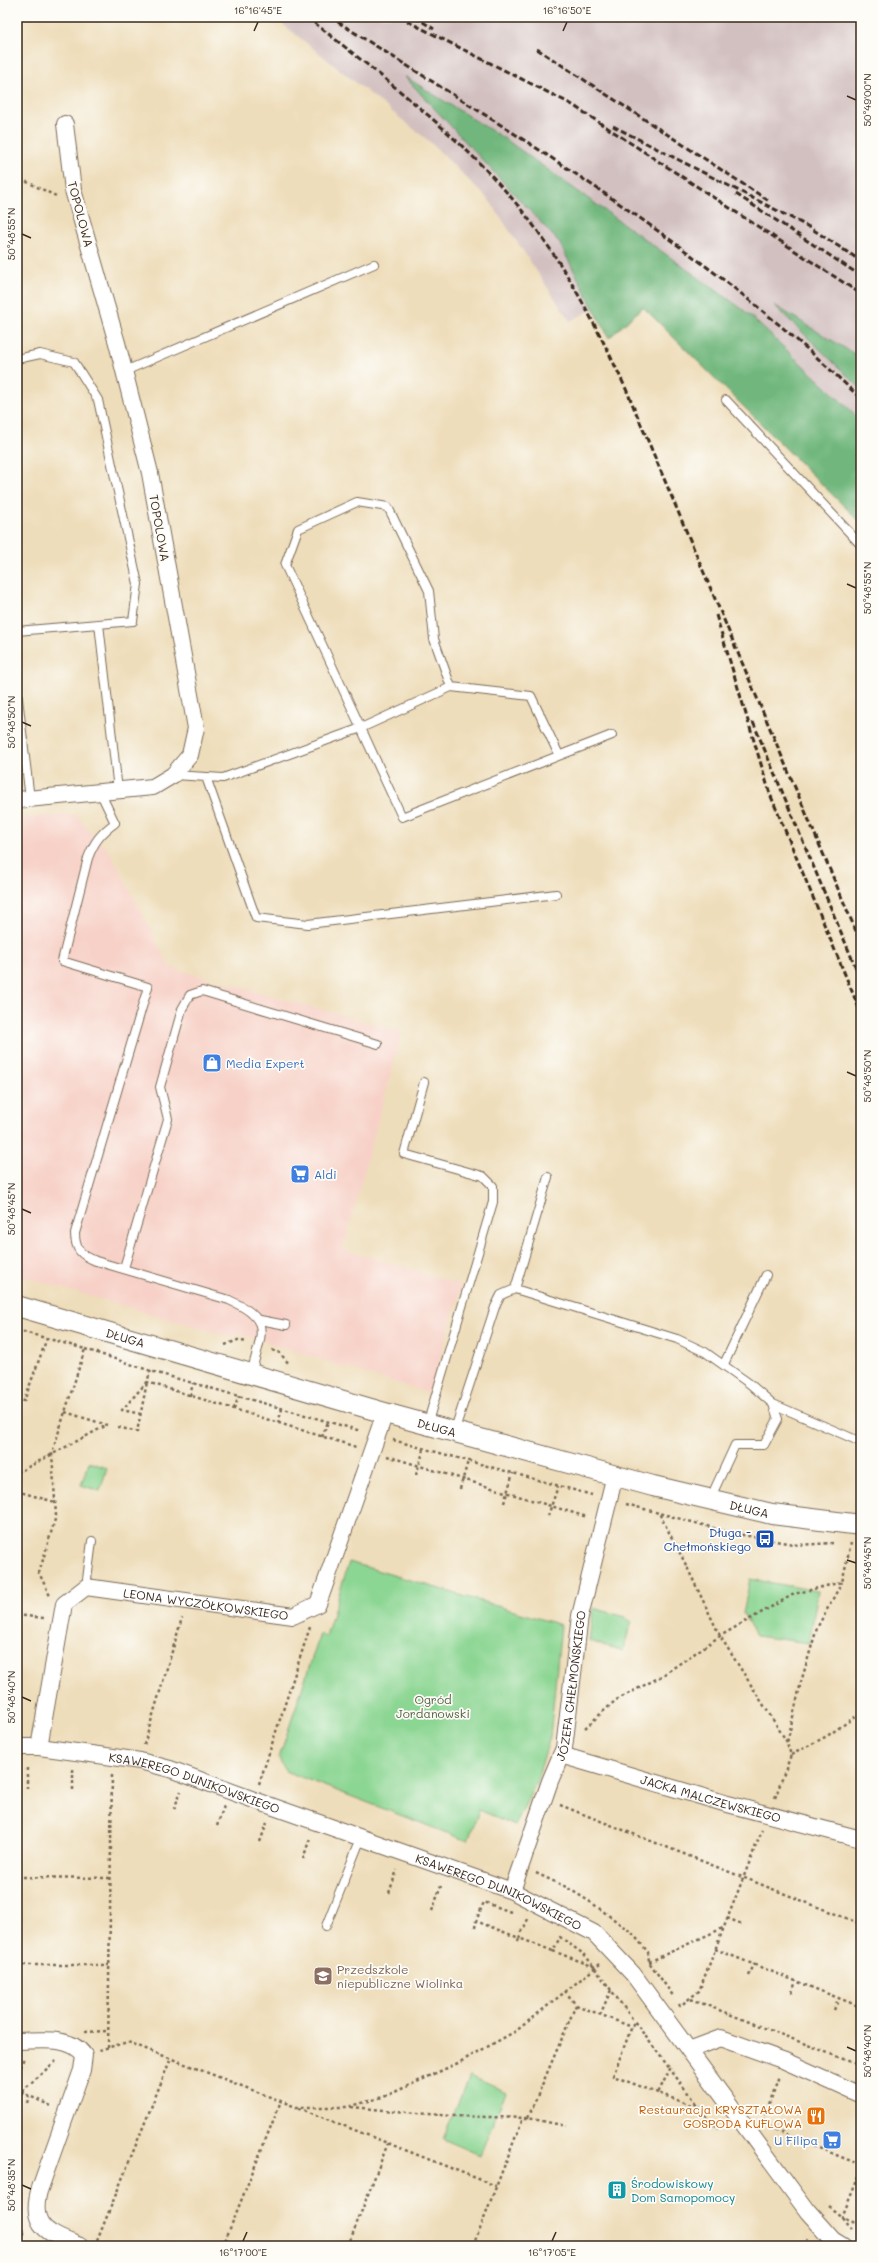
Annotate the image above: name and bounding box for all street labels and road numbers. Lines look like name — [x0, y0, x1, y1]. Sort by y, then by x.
street label: TOPOLOWA — [65, 179, 97, 249]
street label: TOPOLOWA — [146, 493, 174, 563]
street label: DŁUGA — [104, 1324, 147, 1351]
street label: DŁUGA — [416, 1414, 458, 1440]
street label: DŁUGA — [728, 1496, 771, 1521]
street label: LEONA WYCZÓŁKOWSKIEGO — [122, 1584, 289, 1623]
street label: JÓZEFA CHEŁMOŃSKIEGO — [552, 1609, 589, 1763]
street label: KSAWEREGO DUNIKOWSKIEGO — [108, 1749, 282, 1817]
street label: JACKA MALCZEWSKIEGO — [639, 1771, 783, 1826]
street label: KSAWEREGO DUNIKOWSKIEGO — [413, 1850, 585, 1933]

